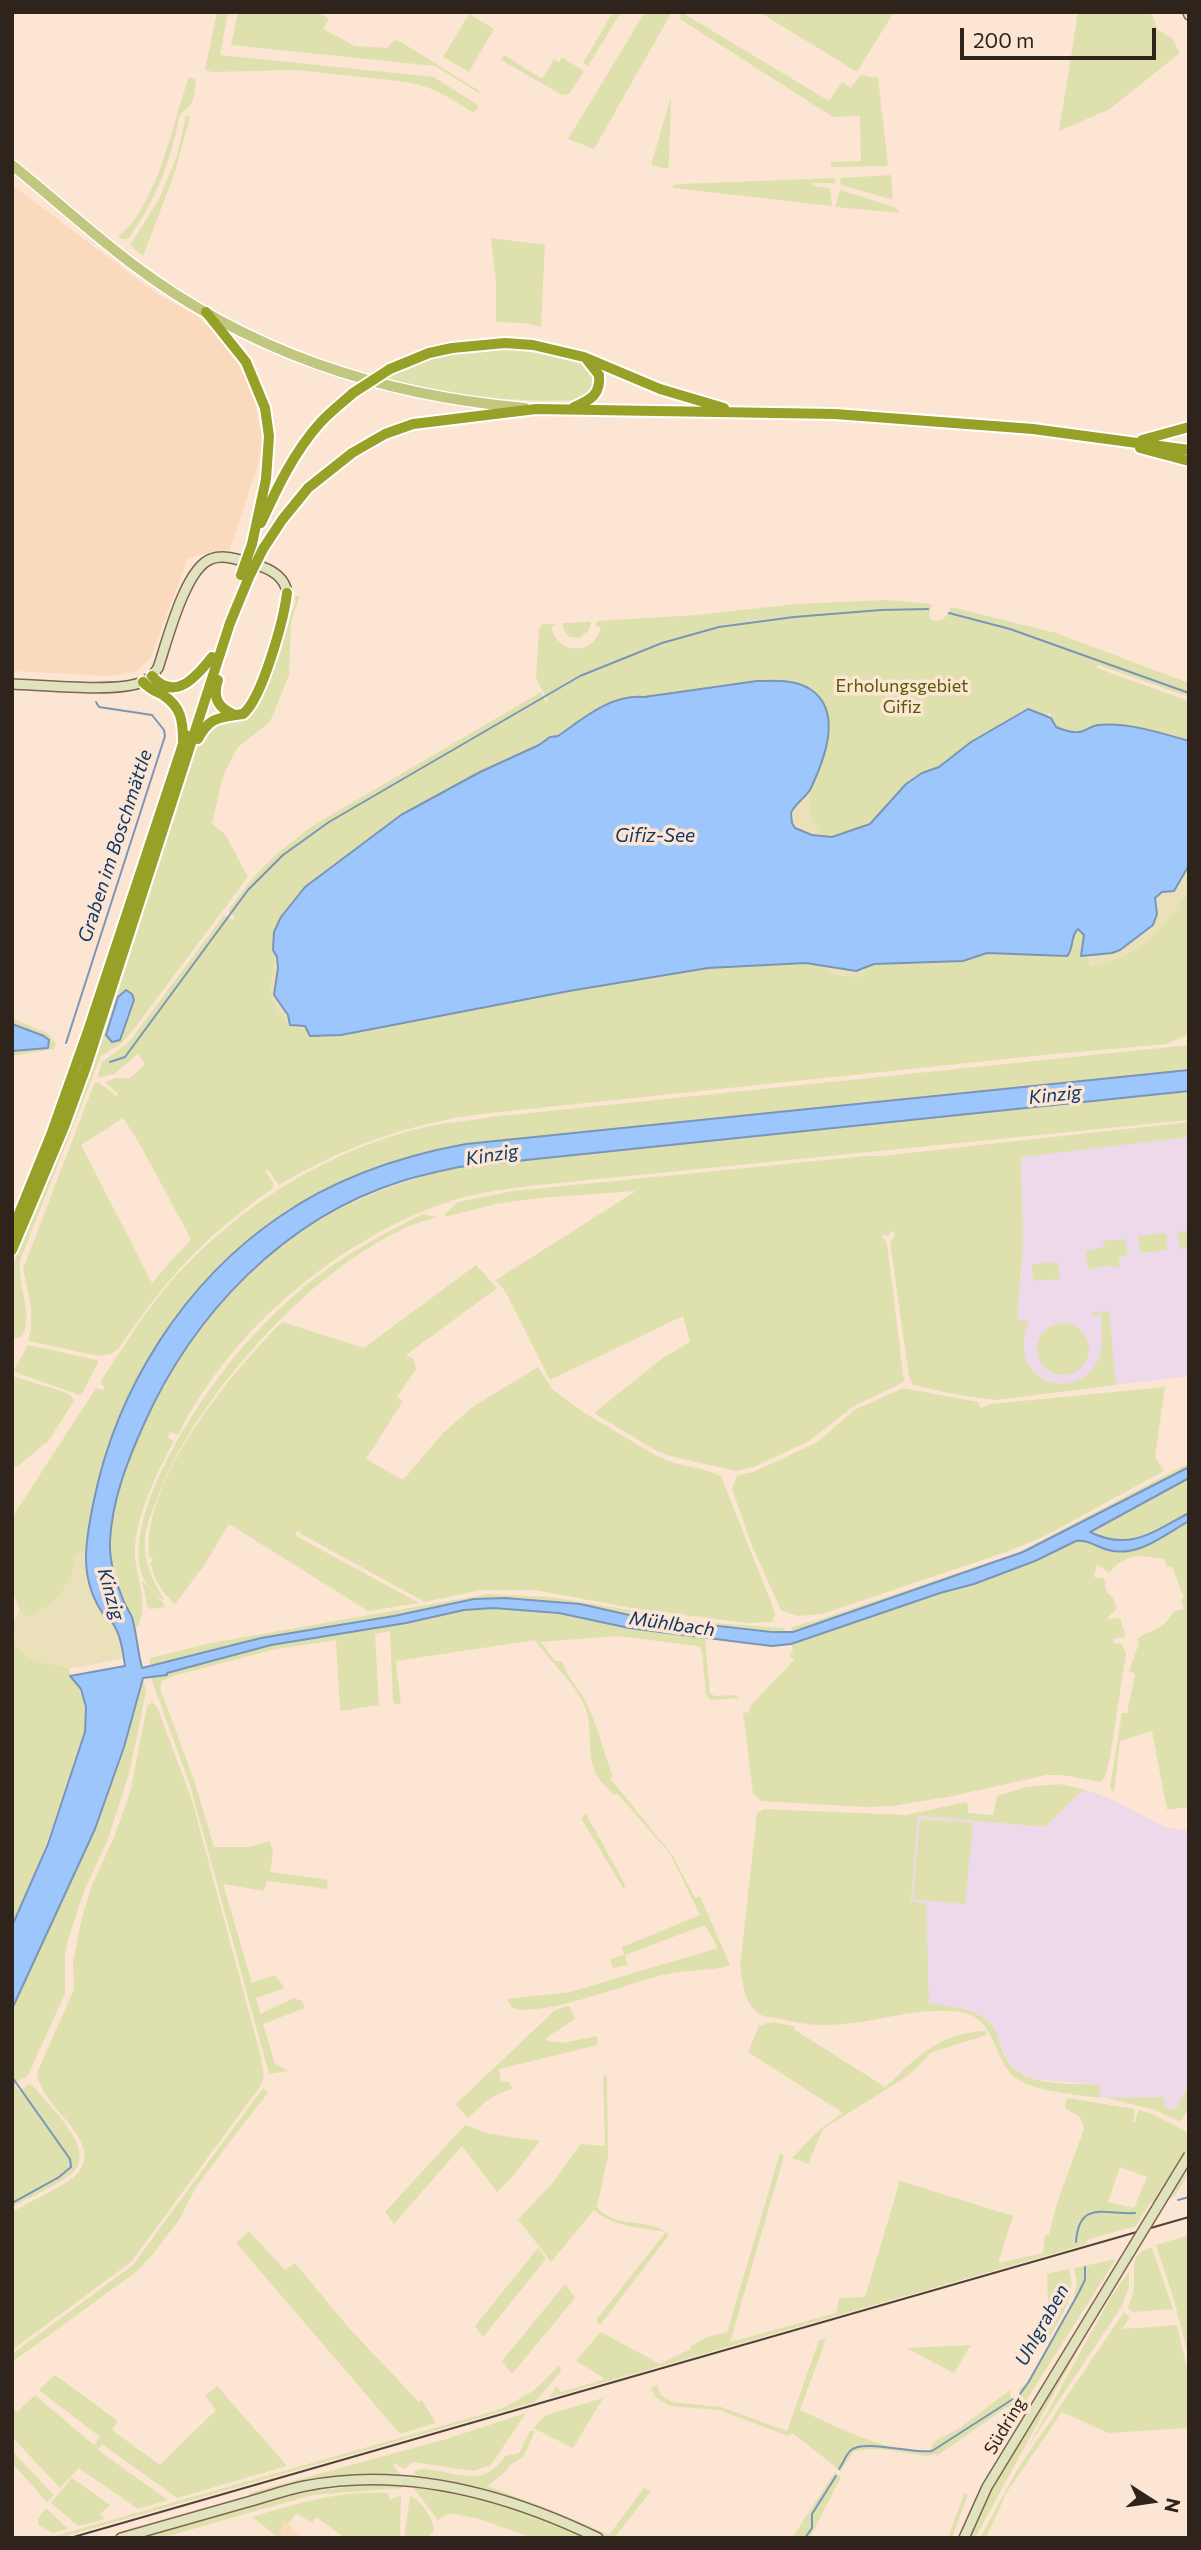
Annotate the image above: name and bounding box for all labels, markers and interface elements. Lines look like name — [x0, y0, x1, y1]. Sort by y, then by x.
scale bar — [963, 14, 1159, 58]
text: 200 m — [973, 27, 1034, 52]
park label: Erholungsgebiet Gifiz — [836, 675, 968, 718]
water label: Graben im Boschmättle — [73, 747, 157, 945]
water label: Gifiz-See — [615, 825, 695, 847]
water label: Kinzig — [1027, 1081, 1083, 1109]
water label: Kinzig — [464, 1140, 520, 1170]
water label: Kinzig — [93, 1565, 129, 1623]
water label: Mühlbach — [628, 1607, 716, 1641]
water label: Uhlgraben — [1010, 2280, 1074, 2370]
street label: Südring — [980, 2393, 1030, 2459]
north arrow — [1117, 2466, 1187, 2536]
text: N — [1160, 2496, 1186, 2515]

